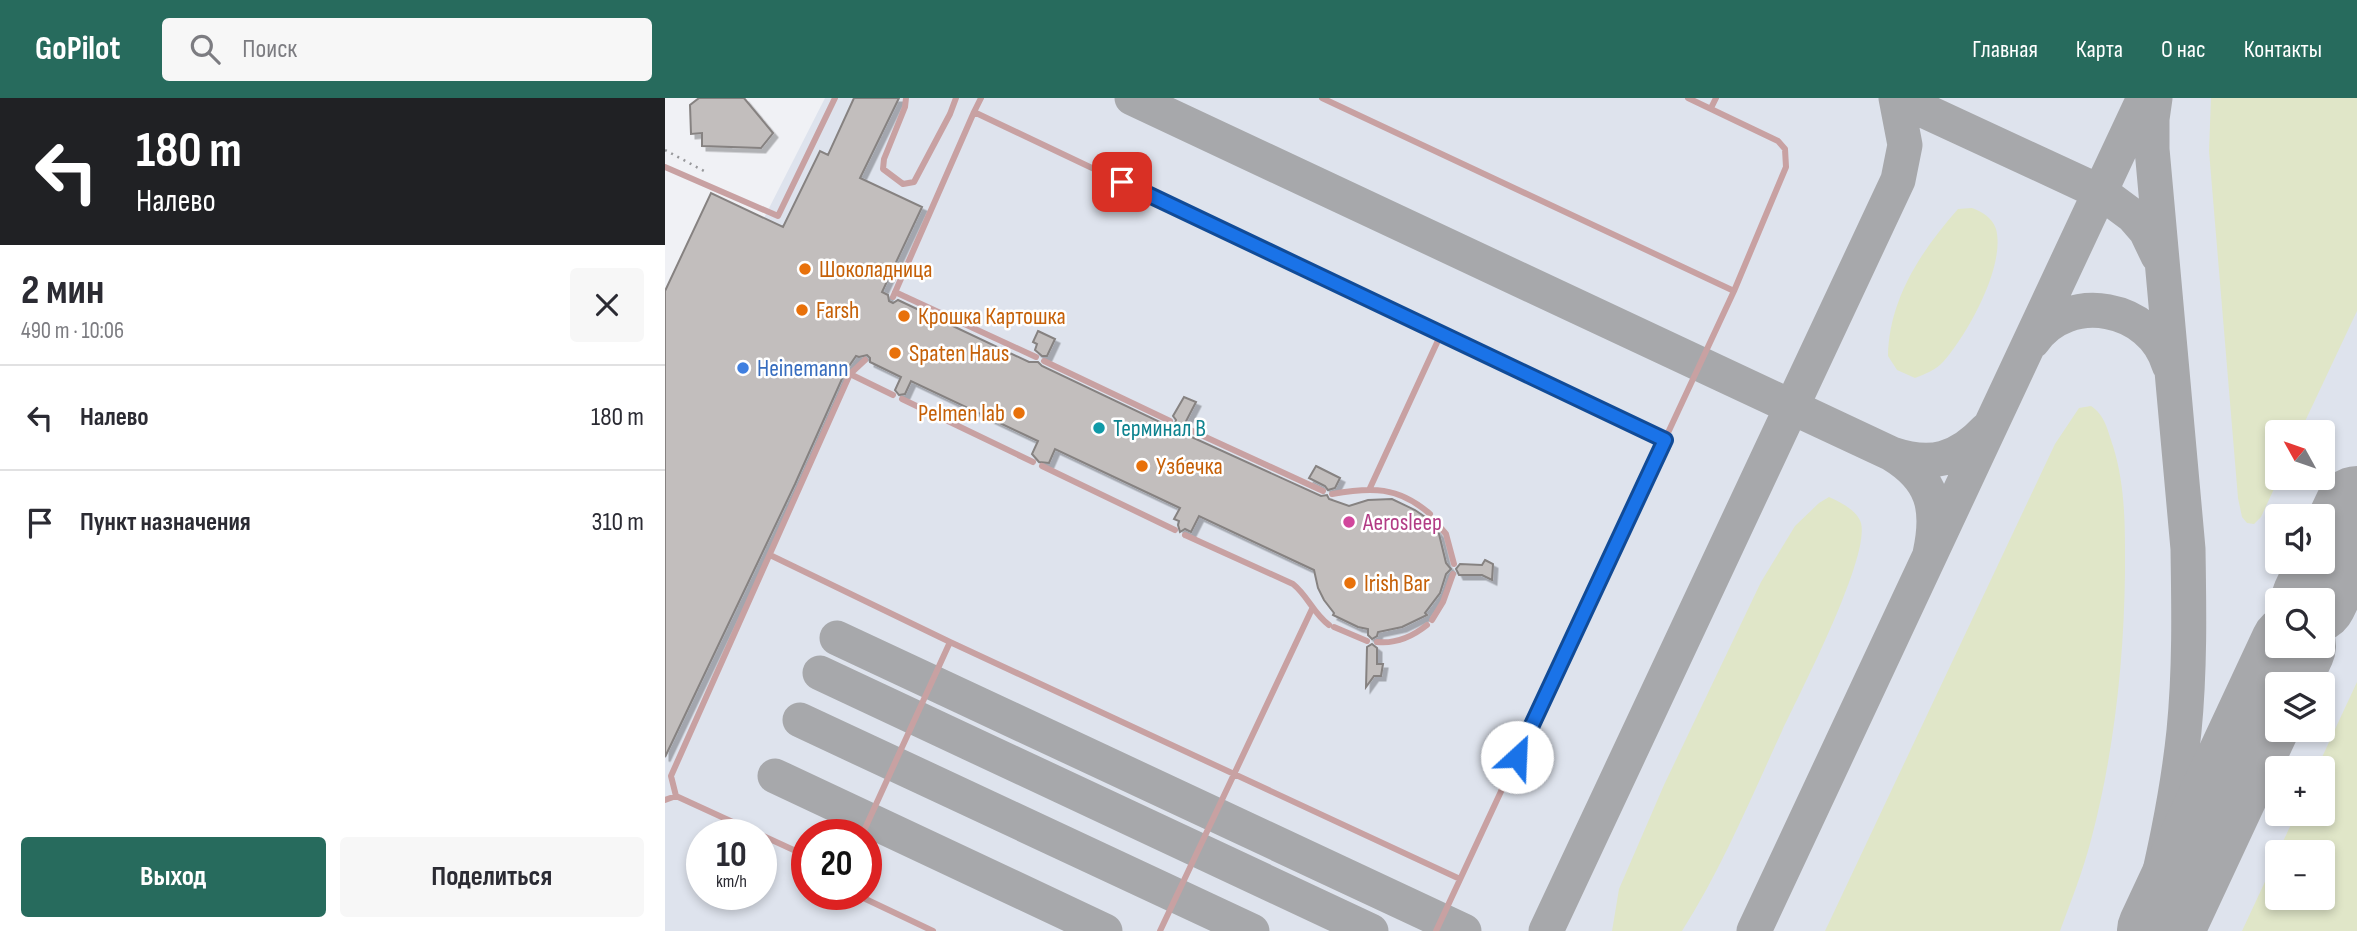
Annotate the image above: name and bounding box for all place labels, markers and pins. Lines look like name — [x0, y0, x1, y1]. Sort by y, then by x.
pin — [1092, 152, 1152, 212]
place label: Шоколадница — [819, 255, 932, 284]
marker: Шоколадница — [797, 261, 813, 277]
place label: Farsh — [816, 296, 859, 325]
marker: Farsh — [794, 302, 810, 318]
place label: Крошка Картошка — [918, 302, 1066, 331]
marker: Крошка Картошка — [896, 308, 912, 324]
place label: Spaten Haus — [909, 339, 1009, 368]
marker: Spaten Haus — [887, 345, 903, 361]
place label: Heinemann — [757, 354, 848, 383]
marker: Heinemann — [735, 360, 751, 376]
place label: Pelmen lab — [918, 399, 1005, 428]
marker: Pelmen lab — [1011, 405, 1027, 421]
place label: Терминал B — [1113, 414, 1206, 443]
marker: Терминал B — [1091, 420, 1107, 436]
place label: Узбечка — [1156, 452, 1223, 481]
marker: Узбечка — [1134, 458, 1150, 474]
place label: Aerosleep — [1362, 508, 1442, 537]
marker: Aerosleep — [1341, 514, 1357, 530]
place label: Irish Bar — [1364, 569, 1430, 598]
marker: Irish Bar — [1342, 575, 1358, 591]

